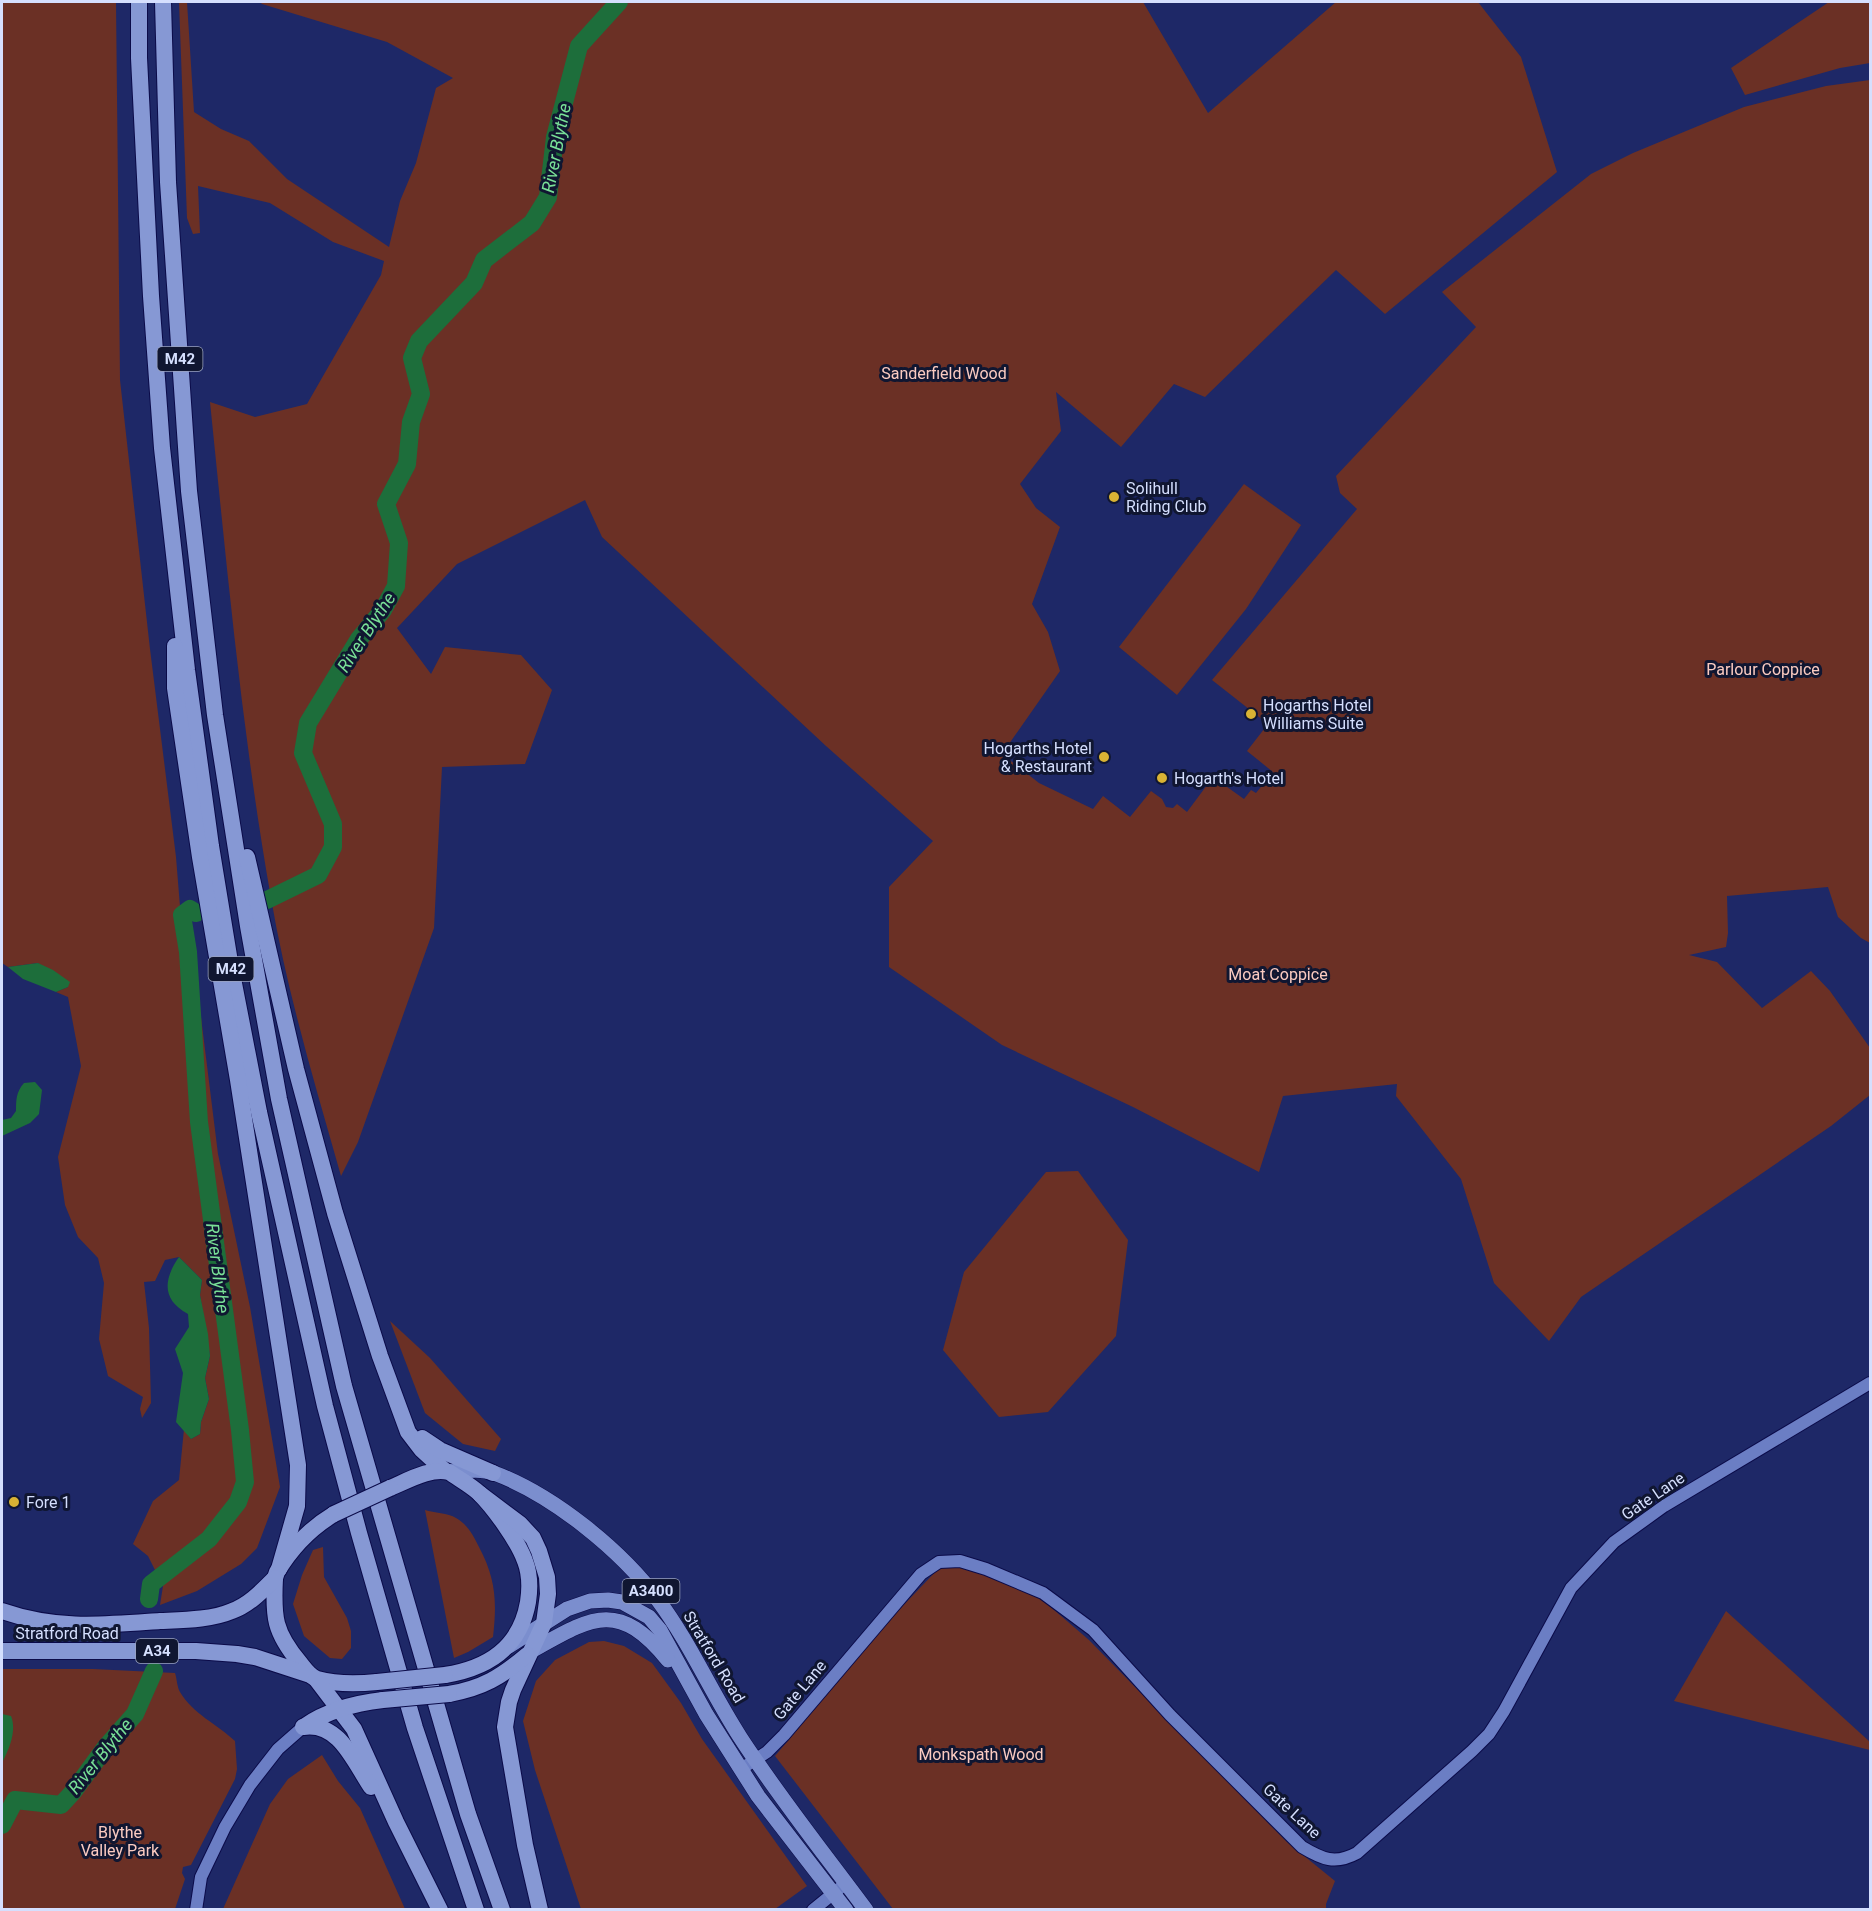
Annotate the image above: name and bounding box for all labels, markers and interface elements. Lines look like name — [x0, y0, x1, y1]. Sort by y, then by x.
water label: River Blythe — [537, 101, 575, 195]
road number: M42 — [158, 347, 202, 371]
park label: Sanderfield Wood — [881, 364, 1007, 383]
place label: Solihull Riding Club — [1126, 479, 1207, 516]
marker: Solihull Riding Club — [1107, 490, 1121, 504]
water label: River Blythe — [332, 588, 400, 676]
park label: Parlour Coppice — [1706, 660, 1820, 679]
place label: Hogarths Hotel Williams Suite — [1263, 696, 1371, 733]
marker: Hogarths Hotel Williams Suite — [1244, 707, 1258, 721]
place label: Hogarths Hotel & Restaurant — [984, 739, 1092, 776]
marker: Hogarths Hotel & Restaurant — [1097, 750, 1111, 764]
place label: Hogarth's Hotel — [1174, 769, 1284, 788]
marker: Hogarth's Hotel — [1155, 771, 1169, 785]
road number: M42 — [208, 957, 254, 981]
park label: Moat Coppice — [1228, 965, 1328, 984]
water label: River Blythe — [202, 1222, 234, 1314]
street label: Gate Lane — [1618, 1468, 1688, 1524]
place label: Fore 1 — [26, 1493, 71, 1512]
marker: Fore 1 — [7, 1495, 21, 1509]
road number: A3400 — [622, 1579, 680, 1603]
street label: Stratford Road — [679, 1608, 749, 1706]
street label: Stratford Road — [15, 1624, 119, 1643]
road number: A34 — [136, 1639, 178, 1663]
street label: Gate Lane — [770, 1656, 830, 1724]
water label: River Blythe — [63, 1714, 137, 1798]
park label: Monkspath Wood — [918, 1745, 1044, 1764]
street label: Gate Lane — [1259, 1780, 1325, 1842]
park label: Blythe Valley Park — [81, 1823, 160, 1860]

